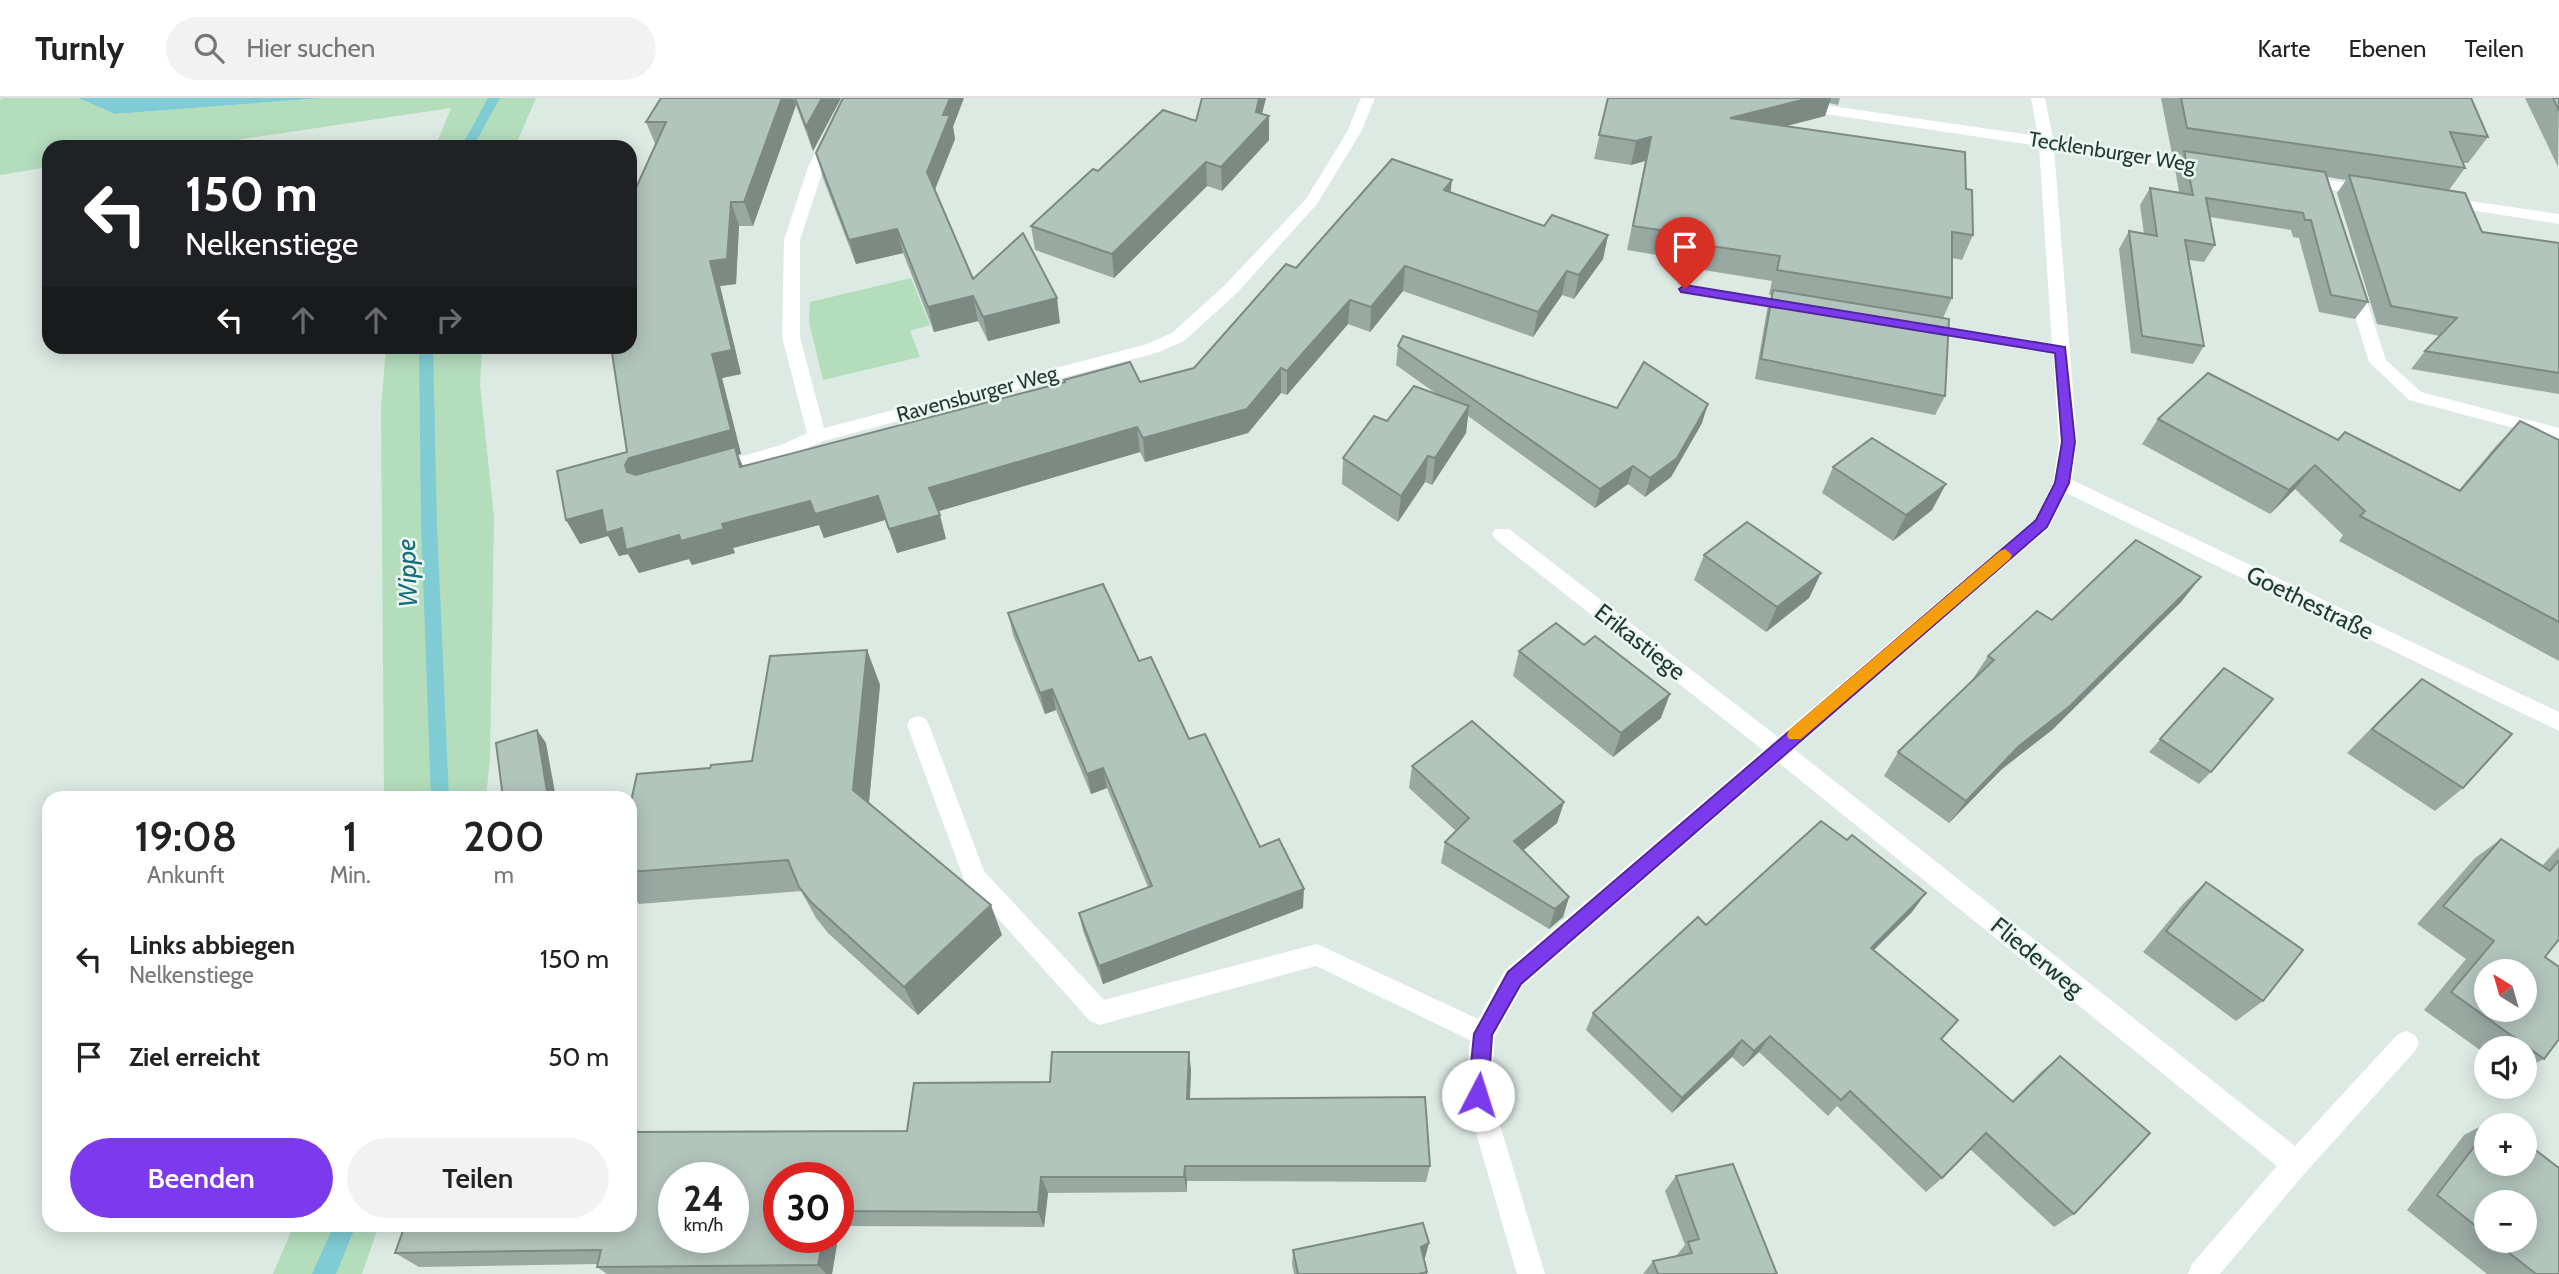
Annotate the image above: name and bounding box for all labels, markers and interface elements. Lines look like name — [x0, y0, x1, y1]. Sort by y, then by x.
search box — [166, 17, 656, 80]
text: Turnly — [35, 28, 124, 68]
icon: search — [190, 29, 228, 67]
text: Hier suchen — [246, 32, 375, 64]
text: Karte — [2257, 34, 2310, 63]
text: Ebenen — [2348, 34, 2426, 63]
text: Teilen — [2464, 34, 2524, 63]
street label: Tecklenburger Weg — [2027, 126, 2198, 177]
text: 150 m — [185, 164, 318, 223]
icon: left — [70, 168, 161, 259]
pin — [1655, 217, 1715, 289]
text: Nelkenstiege — [185, 224, 358, 263]
icon: arrive — [1666, 228, 1704, 266]
icon: left — [211, 301, 249, 339]
icon: ahead — [284, 301, 322, 339]
icon: ahead — [357, 301, 395, 339]
icon: right — [430, 301, 468, 339]
street label: Ravensburger Weg — [894, 360, 1061, 427]
water label: Wippe — [390, 538, 424, 608]
street label: Goethestraße — [2242, 559, 2379, 646]
street label: Erikastiege — [1589, 597, 1692, 686]
text: 19:08 — [135, 810, 237, 862]
text: 1 — [343, 810, 358, 862]
text: 200 — [463, 810, 544, 862]
text: Ankunft — [147, 861, 225, 889]
text: Min. — [330, 861, 371, 889]
text: m — [494, 861, 514, 889]
street label: Fliederweg — [1985, 911, 2090, 1003]
text: Links abbiegen — [129, 929, 295, 961]
icon: left — [70, 940, 108, 978]
text: 150 m — [540, 943, 609, 975]
north arrow — [2474, 959, 2538, 1022]
map controls — [2474, 959, 2537, 1253]
text: Nelkenstiege — [129, 961, 254, 989]
button: sound — [2474, 1036, 2537, 1099]
icon: arrive — [70, 1038, 108, 1076]
text: Ziel erreicht — [129, 1041, 260, 1073]
text: 50 m — [548, 1041, 609, 1073]
position arrow — [1441, 1058, 1515, 1132]
button: + — [2474, 1113, 2537, 1176]
button: Beenden — [70, 1138, 333, 1218]
button: Teilen — [347, 1138, 609, 1218]
speed limit sign: 30 — [763, 1162, 854, 1253]
text: 24 — [683, 1177, 724, 1220]
button: − — [2474, 1190, 2537, 1253]
text: km/h — [684, 1214, 723, 1236]

